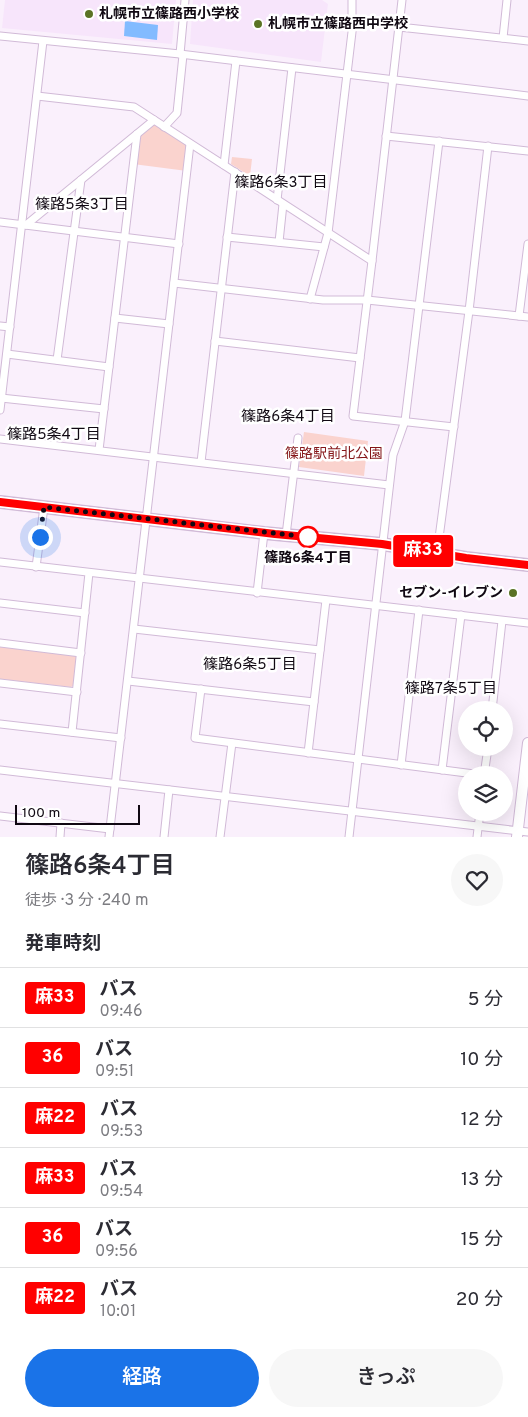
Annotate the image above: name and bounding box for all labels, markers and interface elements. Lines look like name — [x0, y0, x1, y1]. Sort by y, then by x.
place label: 札幌市立篠路西小学校 — [99, 5, 239, 23]
marker: 札幌市立篠路西小学校 — [83, 8, 95, 20]
place label: 札幌市立篠路西中学校 — [268, 15, 408, 33]
marker: 札幌市立篠路西中学校 — [252, 18, 264, 30]
district label: 篠路6条3丁目 — [235, 174, 328, 193]
district label: 篠路5条3丁目 — [35, 196, 129, 215]
district label: 篠路6条4丁目 — [241, 408, 335, 427]
district label: 篠路5条4丁目 — [7, 426, 101, 445]
park label: 篠路駅前北公園 — [285, 445, 383, 463]
your location — [28, 525, 53, 550]
marker: 篠路6条4丁目 — [297, 526, 319, 548]
line badge: 麻33 — [394, 535, 452, 567]
text: 麻33 — [403, 539, 443, 562]
place label: 篠路6条4丁目 — [264, 549, 352, 567]
place label: セブン-イレブン — [399, 584, 503, 602]
marker: セブン-イレブン — [507, 587, 519, 599]
district label: 篠路6条5丁目 — [203, 656, 297, 675]
district label: 篠路7条5丁目 — [405, 680, 497, 699]
map controls — [458, 701, 513, 821]
button: locate — [458, 701, 513, 756]
button: layers — [458, 766, 513, 821]
scale bar — [15, 802, 140, 825]
text: 100 m — [22, 805, 60, 822]
text: 篠路6条4丁目 — [25, 852, 175, 882]
button: heart — [451, 854, 503, 906]
text: 徒歩 · 3 分 · 240 m — [25, 891, 149, 911]
text: 発車時刻 — [25, 932, 101, 956]
text: バス — [100, 978, 138, 1002]
text: 麻33 — [35, 986, 75, 1009]
text: 5 分 — [468, 988, 503, 1012]
text: 09:46 — [100, 1002, 143, 1022]
text: バス — [95, 1038, 133, 1062]
text: 36 — [42, 1046, 63, 1069]
text: 10 分 — [460, 1048, 503, 1072]
text: 09:51 — [95, 1062, 134, 1082]
text: バス — [100, 1098, 138, 1122]
text: 麻22 — [35, 1106, 75, 1129]
text: 12 分 — [461, 1108, 503, 1132]
text: 09:53 — [100, 1122, 143, 1142]
text: バス — [100, 1158, 138, 1182]
text: 麻33 — [35, 1166, 75, 1189]
text: 13 分 — [461, 1168, 503, 1192]
text: 09:54 — [100, 1182, 143, 1202]
text: バス — [95, 1218, 133, 1242]
text: 36 — [42, 1226, 63, 1249]
text: 15 分 — [461, 1228, 503, 1252]
text: 09:56 — [95, 1242, 138, 1262]
text: バス — [100, 1278, 138, 1302]
text: 麻22 — [35, 1286, 75, 1309]
text: 20 分 — [456, 1288, 503, 1312]
text: 10:01 — [100, 1302, 136, 1322]
button: 経路 — [25, 1349, 259, 1407]
button: きっぷ — [269, 1349, 503, 1407]

